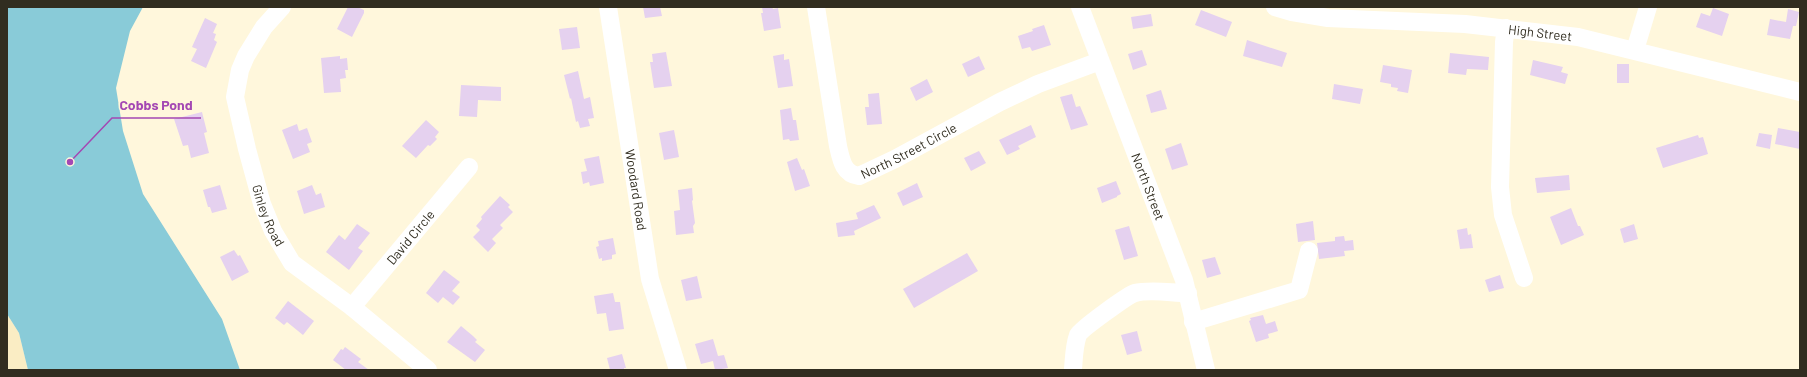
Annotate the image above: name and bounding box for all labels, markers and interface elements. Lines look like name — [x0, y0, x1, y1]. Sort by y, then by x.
street label: High Street — [1507, 21, 1573, 44]
callout: Cobbs Pond — [112, 92, 201, 118]
text: Cobbs Pond — [119, 96, 193, 113]
street label: North Street Circle — [858, 119, 959, 182]
street label: Woodard Road — [622, 148, 650, 232]
street label: North Street — [1128, 151, 1168, 222]
street label: Ginley Road — [249, 183, 288, 249]
street label: David Circle — [383, 207, 438, 268]

